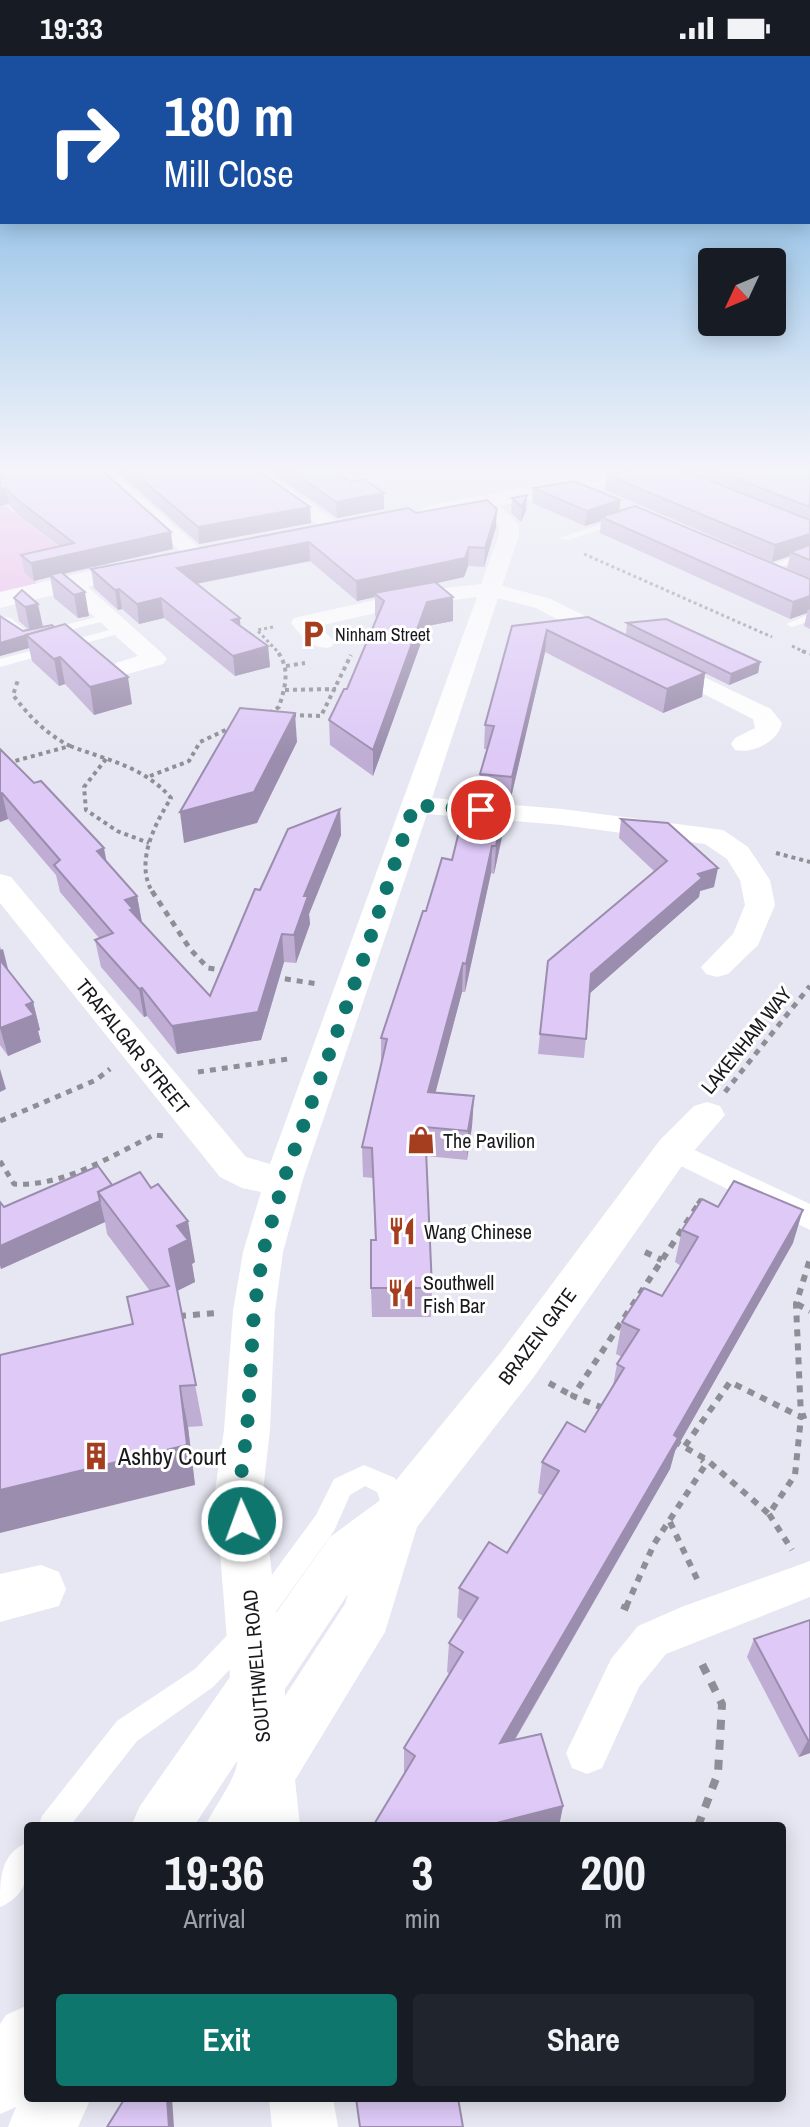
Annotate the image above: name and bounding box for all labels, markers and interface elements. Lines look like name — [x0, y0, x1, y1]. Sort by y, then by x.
text: 19:33 — [40, 8, 103, 48]
text: 180 m — [164, 78, 294, 153]
icon: right — [32, 88, 136, 192]
text: Mill Close — [164, 150, 294, 198]
north arrow — [698, 248, 786, 336]
map controls — [698, 248, 786, 336]
parking icon: Ninham Street — [298, 619, 328, 649]
place label: Ninham Street — [335, 622, 430, 647]
pin — [447, 776, 515, 844]
icon: arrive — [459, 788, 503, 832]
street label: TRAFALGAR STREET — [70, 973, 196, 1119]
street label: LAKENHAM WAY — [694, 981, 798, 1099]
shop icon: The Pavilion — [406, 1125, 436, 1155]
place label: The Pavilion — [443, 1127, 535, 1154]
restaurant icon: Wang Chinese — [387, 1216, 417, 1246]
place label: Wang Chinese — [424, 1218, 532, 1245]
place label: Southwell Fish Bar — [423, 1269, 494, 1319]
restaurant icon: Southwell Fish Bar — [386, 1278, 416, 1308]
street label: BRAZEN GATE — [492, 1282, 582, 1390]
place label: Ashby Court — [117, 1440, 227, 1472]
building icon: Ashby Court — [81, 1441, 111, 1471]
position arrow — [200, 1479, 284, 1563]
street label: SOUTHWELL ROAD — [236, 1588, 276, 1744]
text: 19:36 — [164, 1840, 265, 1905]
text: 3 — [412, 1840, 433, 1905]
text: 200 — [580, 1840, 646, 1905]
text: Arrival — [184, 1901, 245, 1936]
text: min — [405, 1901, 440, 1936]
text: m — [604, 1901, 622, 1936]
button: Exit — [56, 1994, 397, 2086]
button: Share — [413, 1994, 754, 2086]

